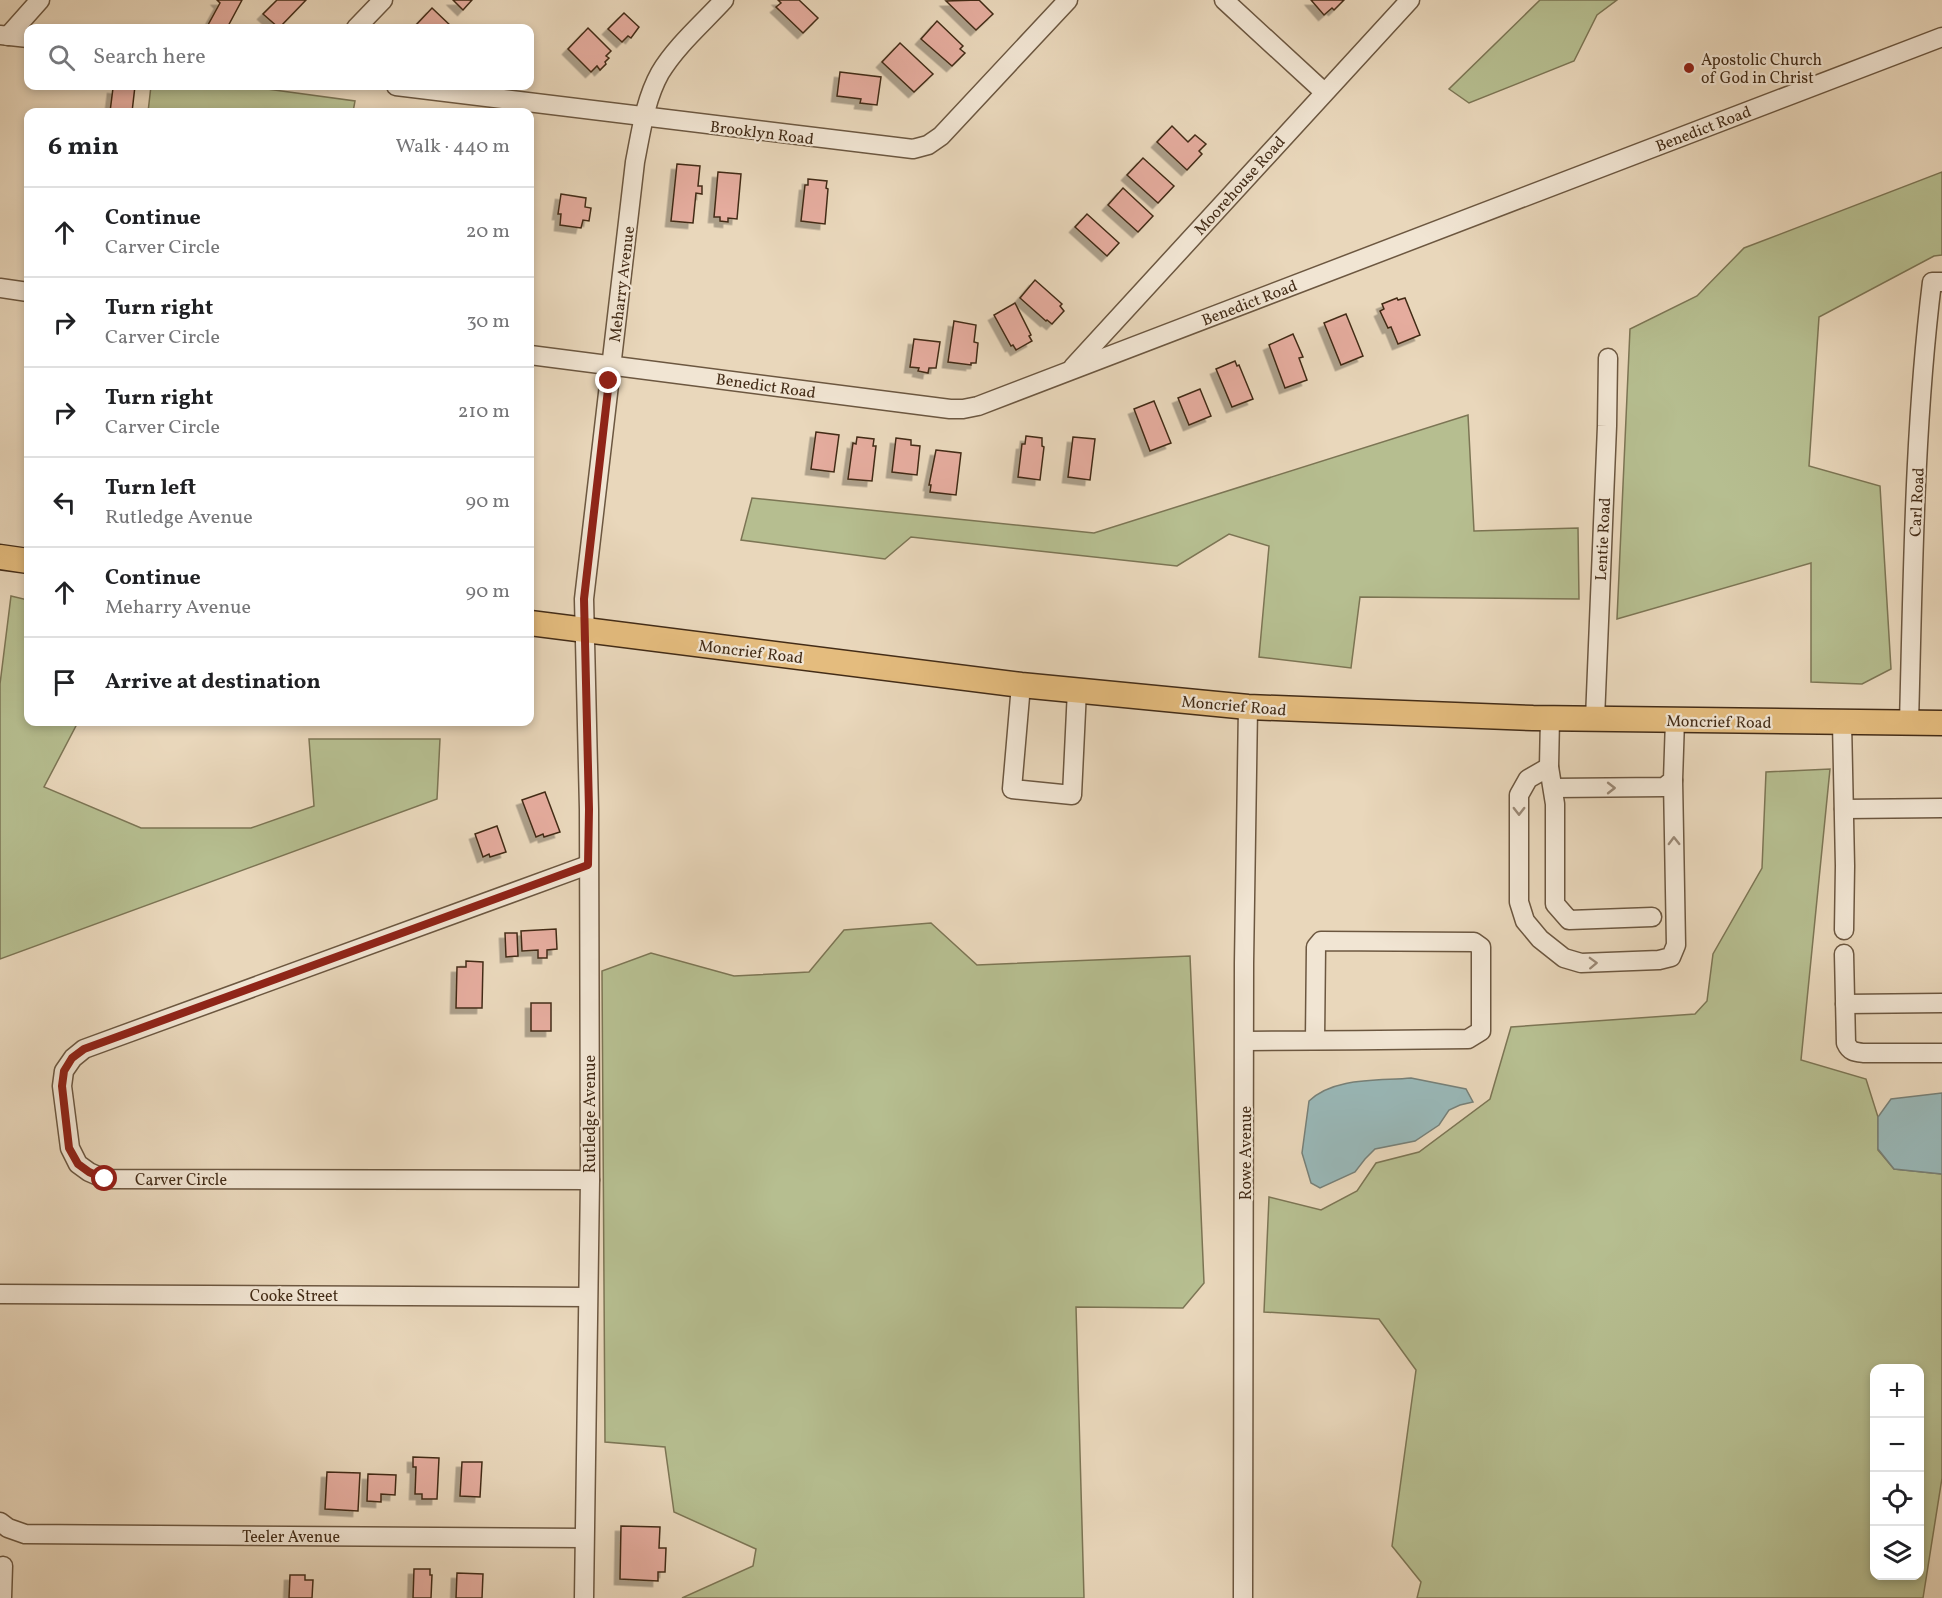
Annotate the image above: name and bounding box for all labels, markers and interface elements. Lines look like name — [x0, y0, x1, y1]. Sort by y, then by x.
search box — [24, 24, 534, 90]
icon: search — [45, 41, 78, 74]
text: Search here — [93, 42, 206, 73]
place label: Apostolic Church of God in Christ — [1701, 50, 1822, 90]
marker: Apostolic Church of God in Christ — [1682, 61, 1696, 75]
street label: Benedict Road — [1653, 102, 1755, 158]
street label: Brooklyn Road — [709, 117, 815, 151]
text: 6 min — [48, 129, 119, 165]
street label: Moorehouse Road — [1190, 132, 1291, 241]
text: Walk · 440 m — [395, 133, 510, 161]
text: Continue — [105, 203, 201, 234]
icon: ahead — [48, 216, 81, 249]
text: 20 m — [466, 218, 510, 246]
street label: Meharry Avenue — [605, 225, 641, 344]
text: Carver Circle — [105, 234, 220, 262]
street label: Benedict Road — [1199, 276, 1301, 332]
text: Turn right — [105, 293, 213, 324]
icon: right — [48, 306, 81, 339]
text: 30 m — [466, 308, 510, 336]
text: Carver Circle — [105, 324, 220, 352]
route end — [595, 367, 621, 393]
street label: Benedict Road — [714, 369, 817, 405]
text: Turn right — [105, 383, 213, 414]
icon: right — [48, 396, 81, 429]
text: 210 m — [458, 398, 510, 426]
text: Carver Circle — [105, 414, 220, 442]
street label: Carl Road — [1905, 467, 1931, 537]
text: Turn left — [105, 473, 196, 504]
icon: left — [48, 486, 81, 519]
text: 90 m — [466, 488, 510, 516]
street label: Lentie Road — [1591, 497, 1617, 581]
text: Rutledge Avenue — [105, 504, 253, 532]
text: Continue — [105, 563, 201, 594]
icon: ahead — [48, 576, 81, 609]
text: 90 m — [466, 578, 510, 606]
text: Meharry Avenue — [105, 594, 251, 622]
street label: Moncrief Road — [697, 636, 804, 670]
icon: arrive — [48, 666, 81, 699]
text: Arrive at destination — [105, 667, 321, 698]
street label: Moncrief Road — [1180, 691, 1287, 723]
street label: Moncrief Road — [1666, 711, 1772, 735]
one-way arrow — [1607, 781, 1616, 794]
one-way arrow — [1513, 806, 1525, 815]
one-way arrow — [1668, 837, 1680, 846]
one-way arrow — [1589, 957, 1598, 969]
street label: Rutledge Avenue — [580, 1055, 602, 1173]
street label: Rowe Avenue — [1236, 1106, 1258, 1200]
route start — [91, 1165, 117, 1191]
street label: Carver Circle — [135, 1170, 227, 1192]
street label: Cooke Street — [250, 1286, 339, 1308]
map controls — [1870, 1364, 1924, 1580]
button: + — [1870, 1364, 1924, 1418]
button: − — [1870, 1418, 1924, 1472]
button: locate — [1870, 1472, 1924, 1526]
button: layers — [1870, 1526, 1924, 1580]
street label: Teeler Avenue — [242, 1527, 340, 1549]

